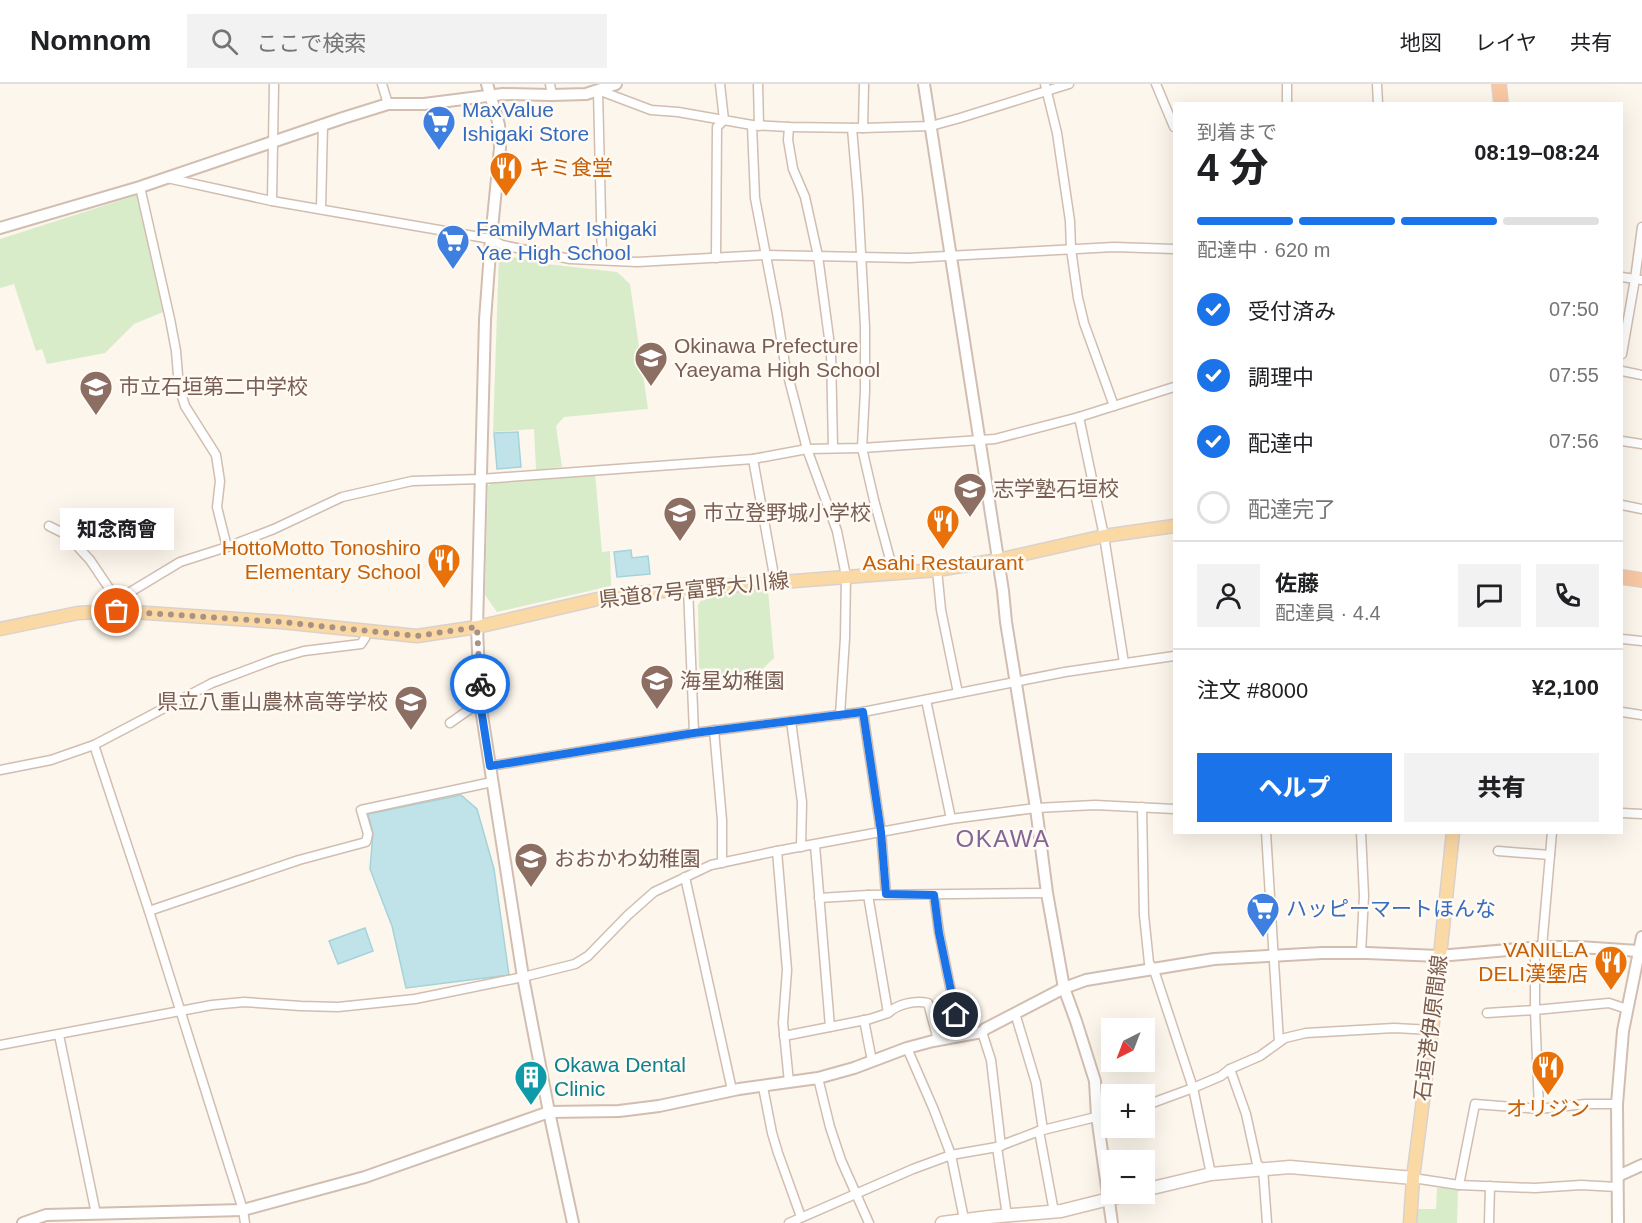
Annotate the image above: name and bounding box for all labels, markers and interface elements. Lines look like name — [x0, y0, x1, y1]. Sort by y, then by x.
search box — [187, 14, 607, 68]
text: Nomnom — [30, 25, 151, 56]
icon: search — [208, 25, 241, 58]
text: ここで検索 — [256, 31, 366, 56]
text: 地図 — [1400, 31, 1442, 54]
text: レイヤ — [1475, 31, 1537, 54]
text: 共有 — [1570, 31, 1612, 54]
place label: MaxValue Ishigaki Store — [462, 98, 589, 145]
supermarket icon: MaxValue Ishigaki Store — [421, 104, 457, 151]
text: 到着まで — [1197, 121, 1277, 143]
text: 08:19–08:24 — [1474, 140, 1599, 165]
text: 4 分 — [1197, 146, 1269, 189]
restaurant icon: キミ食堂 — [488, 150, 524, 197]
place label: キミ食堂 — [529, 156, 613, 179]
place label: FamilyMart Ishigaki Yae High School — [476, 217, 657, 264]
supermarket icon: FamilyMart Ishigaki Yae High School — [435, 223, 471, 270]
text: 配達中 · 620 m — [1197, 239, 1330, 261]
icon: check — [1197, 293, 1230, 326]
text: 07:50 — [1549, 298, 1599, 320]
text: 受付済み — [1248, 299, 1336, 324]
place label: Okinawa Prefecture Yaeyama High School — [674, 334, 880, 381]
school or university icon: Okinawa Prefecture Yaeyama High School — [633, 340, 669, 387]
icon: check — [1197, 359, 1230, 392]
text: 07:55 — [1549, 364, 1599, 386]
text: 調理中 — [1248, 365, 1314, 390]
school or university icon: 市立石垣第二中学校 — [78, 369, 114, 416]
place label: 市立石垣第二中学校 — [119, 375, 308, 398]
icon: check — [1197, 425, 1230, 458]
text: 07:56 — [1549, 430, 1599, 452]
text: 配達中 — [1248, 431, 1314, 456]
school or university icon: 志学塾石垣校 — [952, 471, 988, 518]
place label: 志学塾石垣校 — [993, 477, 1119, 500]
school or university icon: 市立登野城小学校 — [662, 495, 698, 542]
text: 配達完了 — [1248, 497, 1336, 522]
place label: 市立登野城小学校 — [703, 501, 871, 524]
restaurant icon: Asahi Restaurant — [925, 503, 961, 550]
callout: 知念商會 — [60, 509, 174, 551]
text: 知念商會 — [77, 518, 157, 540]
place label: HottoMotto Tonoshiro Elementary School — [222, 536, 421, 583]
restaurant icon: HottoMotto Tonoshiro Elementary School — [426, 542, 462, 589]
place label: Asahi Restaurant — [862, 551, 1024, 574]
button: person — [1197, 564, 1260, 627]
button: chat — [1458, 564, 1521, 627]
button: phone — [1536, 564, 1599, 627]
street label: 県道87号富野大川線 — [598, 568, 790, 611]
text: 佐藤 — [1275, 571, 1319, 596]
pin — [91, 585, 142, 636]
icon: bag — [100, 594, 133, 627]
text: 配達員 · 4.4 — [1275, 602, 1381, 624]
courier — [450, 654, 510, 714]
school or university icon: 海星幼稚園 — [639, 663, 675, 710]
icon: bike — [464, 668, 497, 701]
place label: 海星幼稚園 — [680, 669, 785, 692]
text: ¥2,100 — [1532, 675, 1599, 700]
text: 注文 #8000 — [1197, 678, 1308, 703]
school or university icon: 県立八重山農林高等学校 — [393, 684, 429, 731]
place label: 県立八重山農林高等学校 — [157, 690, 388, 713]
button: ヘルプ — [1197, 753, 1392, 822]
button: 共有 — [1404, 753, 1599, 822]
district label: OKAWA — [955, 825, 1051, 852]
school or university icon: おおかわ幼稚園 — [513, 841, 549, 888]
place label: おおかわ幼稚園 — [554, 847, 701, 870]
supermarket icon: ハッピーマートほんな — [1245, 891, 1281, 938]
place label: ハッピーマートほんな — [1286, 897, 1496, 920]
place label: VANILLA DELI漢堡店 — [1478, 938, 1588, 985]
restaurant icon: VANILLA DELI漢堡店 — [1593, 944, 1629, 991]
street label: 石垣港伊原間線 — [1410, 954, 1451, 1102]
pin — [930, 989, 981, 1040]
icon: home — [939, 998, 972, 1031]
north arrow — [1101, 1018, 1155, 1072]
map controls — [1101, 1018, 1155, 1204]
restaurant icon: オリジン — [1530, 1049, 1566, 1096]
place label: Okawa Dental Clinic — [554, 1053, 686, 1100]
building icon: Okawa Dental Clinic — [513, 1059, 549, 1106]
button: + — [1101, 1084, 1155, 1138]
place label: オリジン — [1506, 1097, 1590, 1120]
button: − — [1101, 1150, 1155, 1204]

